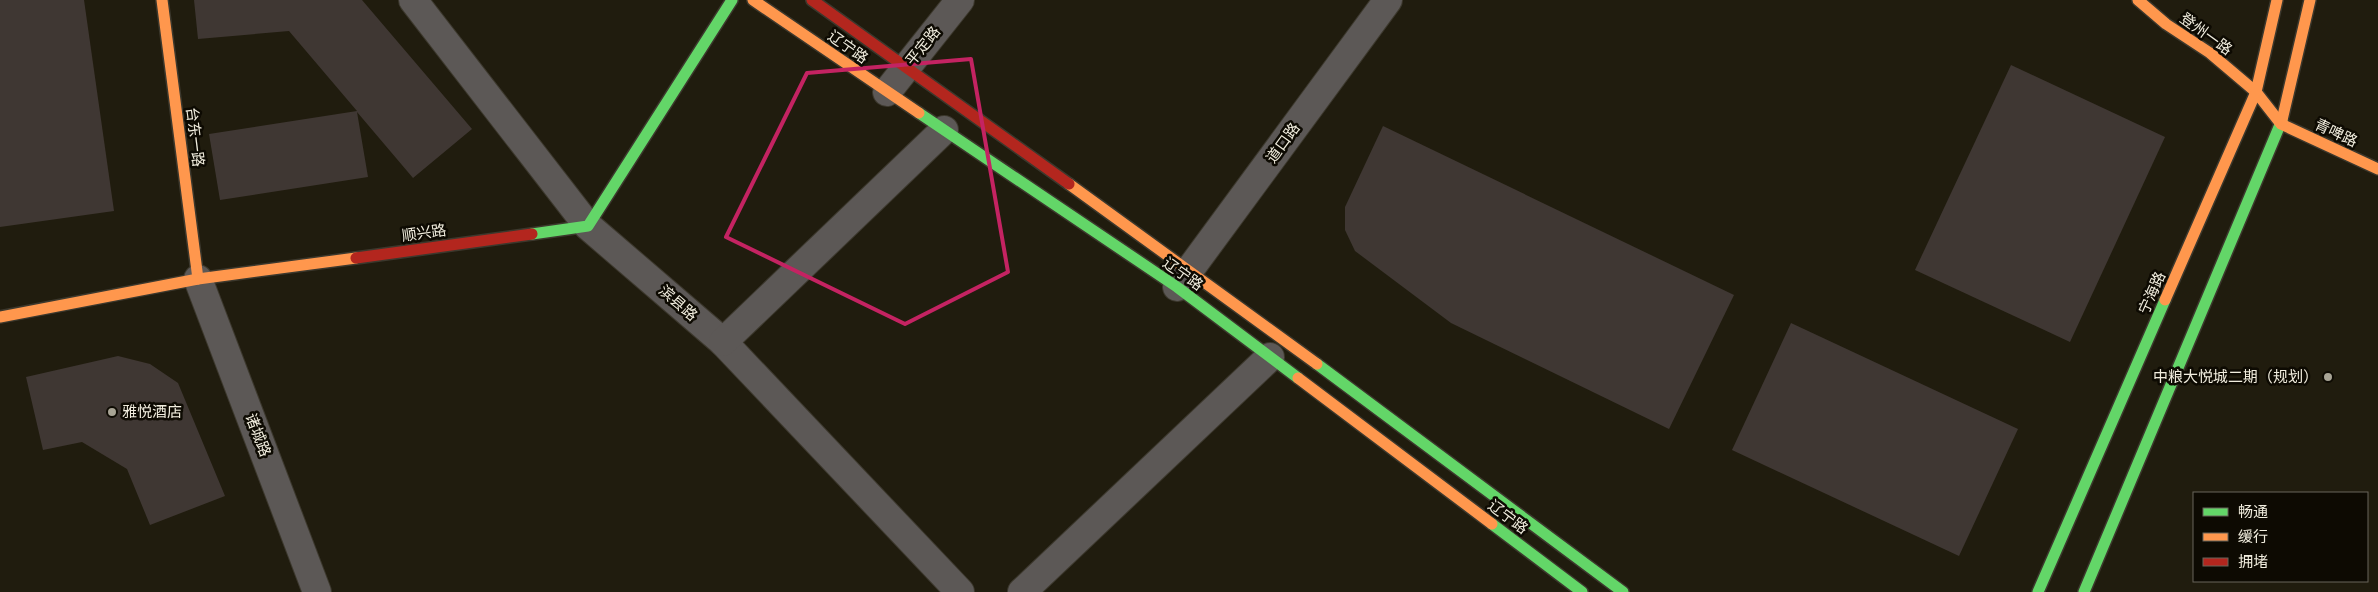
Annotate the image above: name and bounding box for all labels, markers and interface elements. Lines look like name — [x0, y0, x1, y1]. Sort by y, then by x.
street label: 登州一路 — [2175, 9, 2236, 61]
street label: 平定路 — [903, 23, 946, 70]
street label: 辽宁路 — [823, 28, 871, 69]
street label: 台东一路 — [180, 106, 207, 168]
street label: 青啤路 — [2311, 116, 2360, 152]
street label: 道口路 — [1263, 120, 1305, 168]
street label: 顺兴路 — [401, 222, 448, 247]
street label: 辽宁路 — [1158, 255, 1206, 296]
street label: 宁海路 — [2136, 269, 2171, 318]
street label: 滨县路 — [654, 282, 700, 326]
place label: 中粮大悦城二期（规划） — [2153, 368, 2318, 388]
marker: 中粮大悦城二期（规划） — [2322, 371, 2334, 383]
place label: 雅悦酒店 — [122, 404, 182, 423]
marker: 雅悦酒店 — [106, 406, 118, 418]
street label: 诸城路 — [240, 411, 274, 460]
legend — [2193, 492, 2368, 582]
street label: 辽宁路 — [1483, 497, 1531, 539]
text: 畅通 — [2238, 504, 2268, 523]
text: 缓行 — [2238, 529, 2268, 548]
text: 拥堵 — [2238, 554, 2268, 573]

